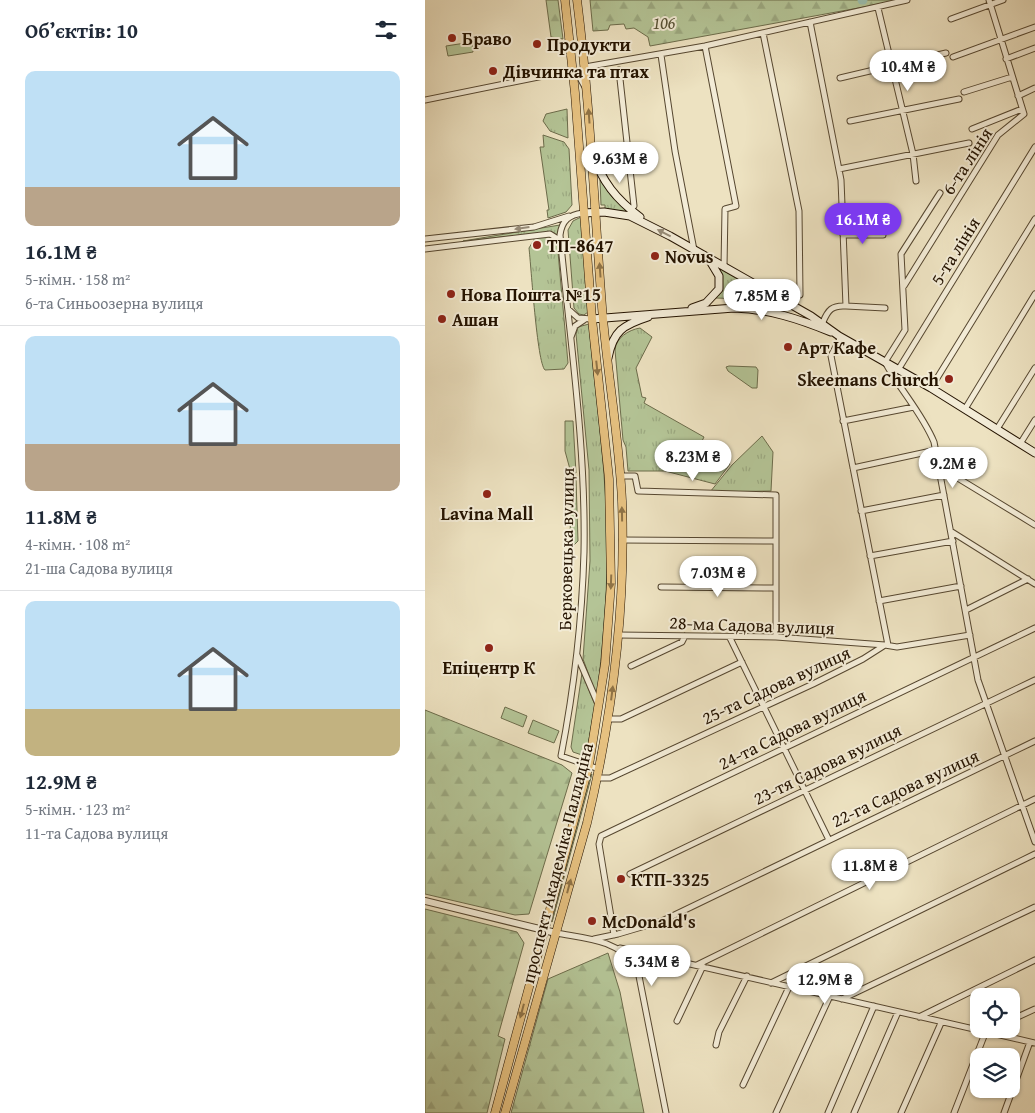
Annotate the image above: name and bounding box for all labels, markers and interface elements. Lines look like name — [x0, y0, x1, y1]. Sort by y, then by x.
park label: 106 — [653, 9, 676, 36]
text: Об’єктів: 10 — [25, 15, 138, 46]
icon: filters — [372, 16, 400, 44]
place label: Браво — [462, 25, 512, 52]
place label: Продукти — [547, 31, 631, 58]
marker: Браво — [446, 32, 458, 44]
marker: Продукти — [531, 38, 543, 50]
pin: 10.4M ₴ — [862, 49, 954, 92]
text: 10.4M ₴ — [881, 54, 935, 78]
place label: Дівчинка та птах — [502, 58, 649, 85]
marker: Дівчинка та птах — [487, 65, 499, 77]
icon: home — [168, 103, 258, 193]
one-way arrow — [585, 108, 593, 124]
street label: 6-та лінія — [935, 122, 999, 200]
pin: 9.63M ₴ — [574, 142, 666, 184]
text: 9.63M ₴ — [593, 146, 647, 170]
pin: 16.1M ₴ — [817, 202, 909, 245]
text: 16.1M ₴ — [836, 207, 890, 231]
street label: 5-та лінія — [924, 212, 986, 290]
one-way arrow — [514, 225, 530, 233]
one-way arrow — [657, 229, 671, 237]
place label: ТП-8647 — [547, 232, 614, 259]
text: 16.1M ₴ — [25, 236, 97, 267]
marker: ТП-8647 — [531, 239, 543, 251]
place label: Novus — [665, 243, 714, 270]
marker: Novus — [649, 250, 661, 262]
one-way arrow — [595, 262, 603, 278]
text: 5-кімн. · 158 m² — [25, 267, 130, 291]
pin: 7.85M ₴ — [716, 278, 808, 321]
place label: Нова Пошта №15 — [461, 281, 601, 308]
text: 7.85M ₴ — [735, 283, 789, 307]
marker: Нова Пошта №15 — [445, 288, 457, 300]
text: 6-та Синьоозерна вулиця — [25, 291, 203, 315]
place label: Ашан — [452, 306, 498, 333]
marker: Ашан — [436, 313, 448, 325]
place label: Арт Кафе — [798, 334, 876, 361]
marker: Арт Кафе — [782, 341, 794, 353]
one-way arrow — [593, 360, 601, 376]
place label: Skeemans Church — [797, 366, 939, 393]
icon: home — [168, 369, 258, 459]
marker: Skeemans Church — [943, 373, 955, 385]
pin: 8.23M ₴ — [647, 440, 739, 482]
text: 8.23M ₴ — [666, 444, 720, 468]
pin: 9.2M ₴ — [912, 446, 994, 489]
text: 9.2M ₴ — [930, 451, 976, 475]
street label: Берковецька вулиця — [551, 467, 581, 631]
marker: Lavina Mall — [481, 488, 493, 500]
place label: Lavina Mall — [441, 500, 534, 527]
text: 11.8M ₴ — [25, 501, 97, 532]
one-way arrow — [618, 505, 626, 521]
text: 4-кімн. · 108 m² — [25, 532, 130, 556]
text: 21-ша Садова вулиця — [25, 556, 173, 580]
pin: 7.03M ₴ — [672, 556, 764, 598]
text: 7.03M ₴ — [691, 560, 745, 584]
one-way arrow — [607, 574, 615, 590]
street label: 28-ма Садова вулиця — [669, 609, 835, 641]
icon: home — [168, 634, 258, 724]
street label: 25-та Садова вулиця — [697, 639, 855, 731]
marker: Епіцентр К — [483, 642, 495, 654]
place label: Епіцентр К — [442, 654, 536, 681]
street label: 24-та Садова вулиця — [714, 682, 870, 776]
one-way arrow — [608, 685, 616, 701]
street label: 23-тя Садова вулиця — [748, 716, 906, 812]
street label: проспект Академіка Палладіна — [514, 739, 600, 986]
street label: 22-га Садова вулиця — [827, 742, 983, 834]
text: 12.9M ₴ — [25, 766, 97, 797]
text: 5-кімн. · 123 m² — [25, 797, 130, 821]
text: 11-та Садова вулиця — [25, 821, 168, 845]
pin: 11.8M ₴ — [824, 848, 916, 891]
text: 11.8M ₴ — [843, 853, 897, 877]
place label: КТП-3325 — [631, 866, 710, 893]
marker: КТП-3325 — [615, 873, 627, 885]
one-way arrow — [565, 878, 573, 893]
place label: McDonald's — [602, 908, 696, 935]
marker: McDonald's — [586, 915, 598, 927]
pin: 5.34M ₴ — [606, 944, 698, 987]
text: 5.34M ₴ — [625, 949, 679, 973]
pin: 12.9M ₴ — [779, 962, 871, 1005]
text: 12.9M ₴ — [798, 967, 852, 991]
map controls — [970, 988, 1020, 1098]
button: locate — [970, 988, 1020, 1038]
one-way arrow — [518, 1003, 526, 1018]
button: layers — [970, 1048, 1020, 1098]

